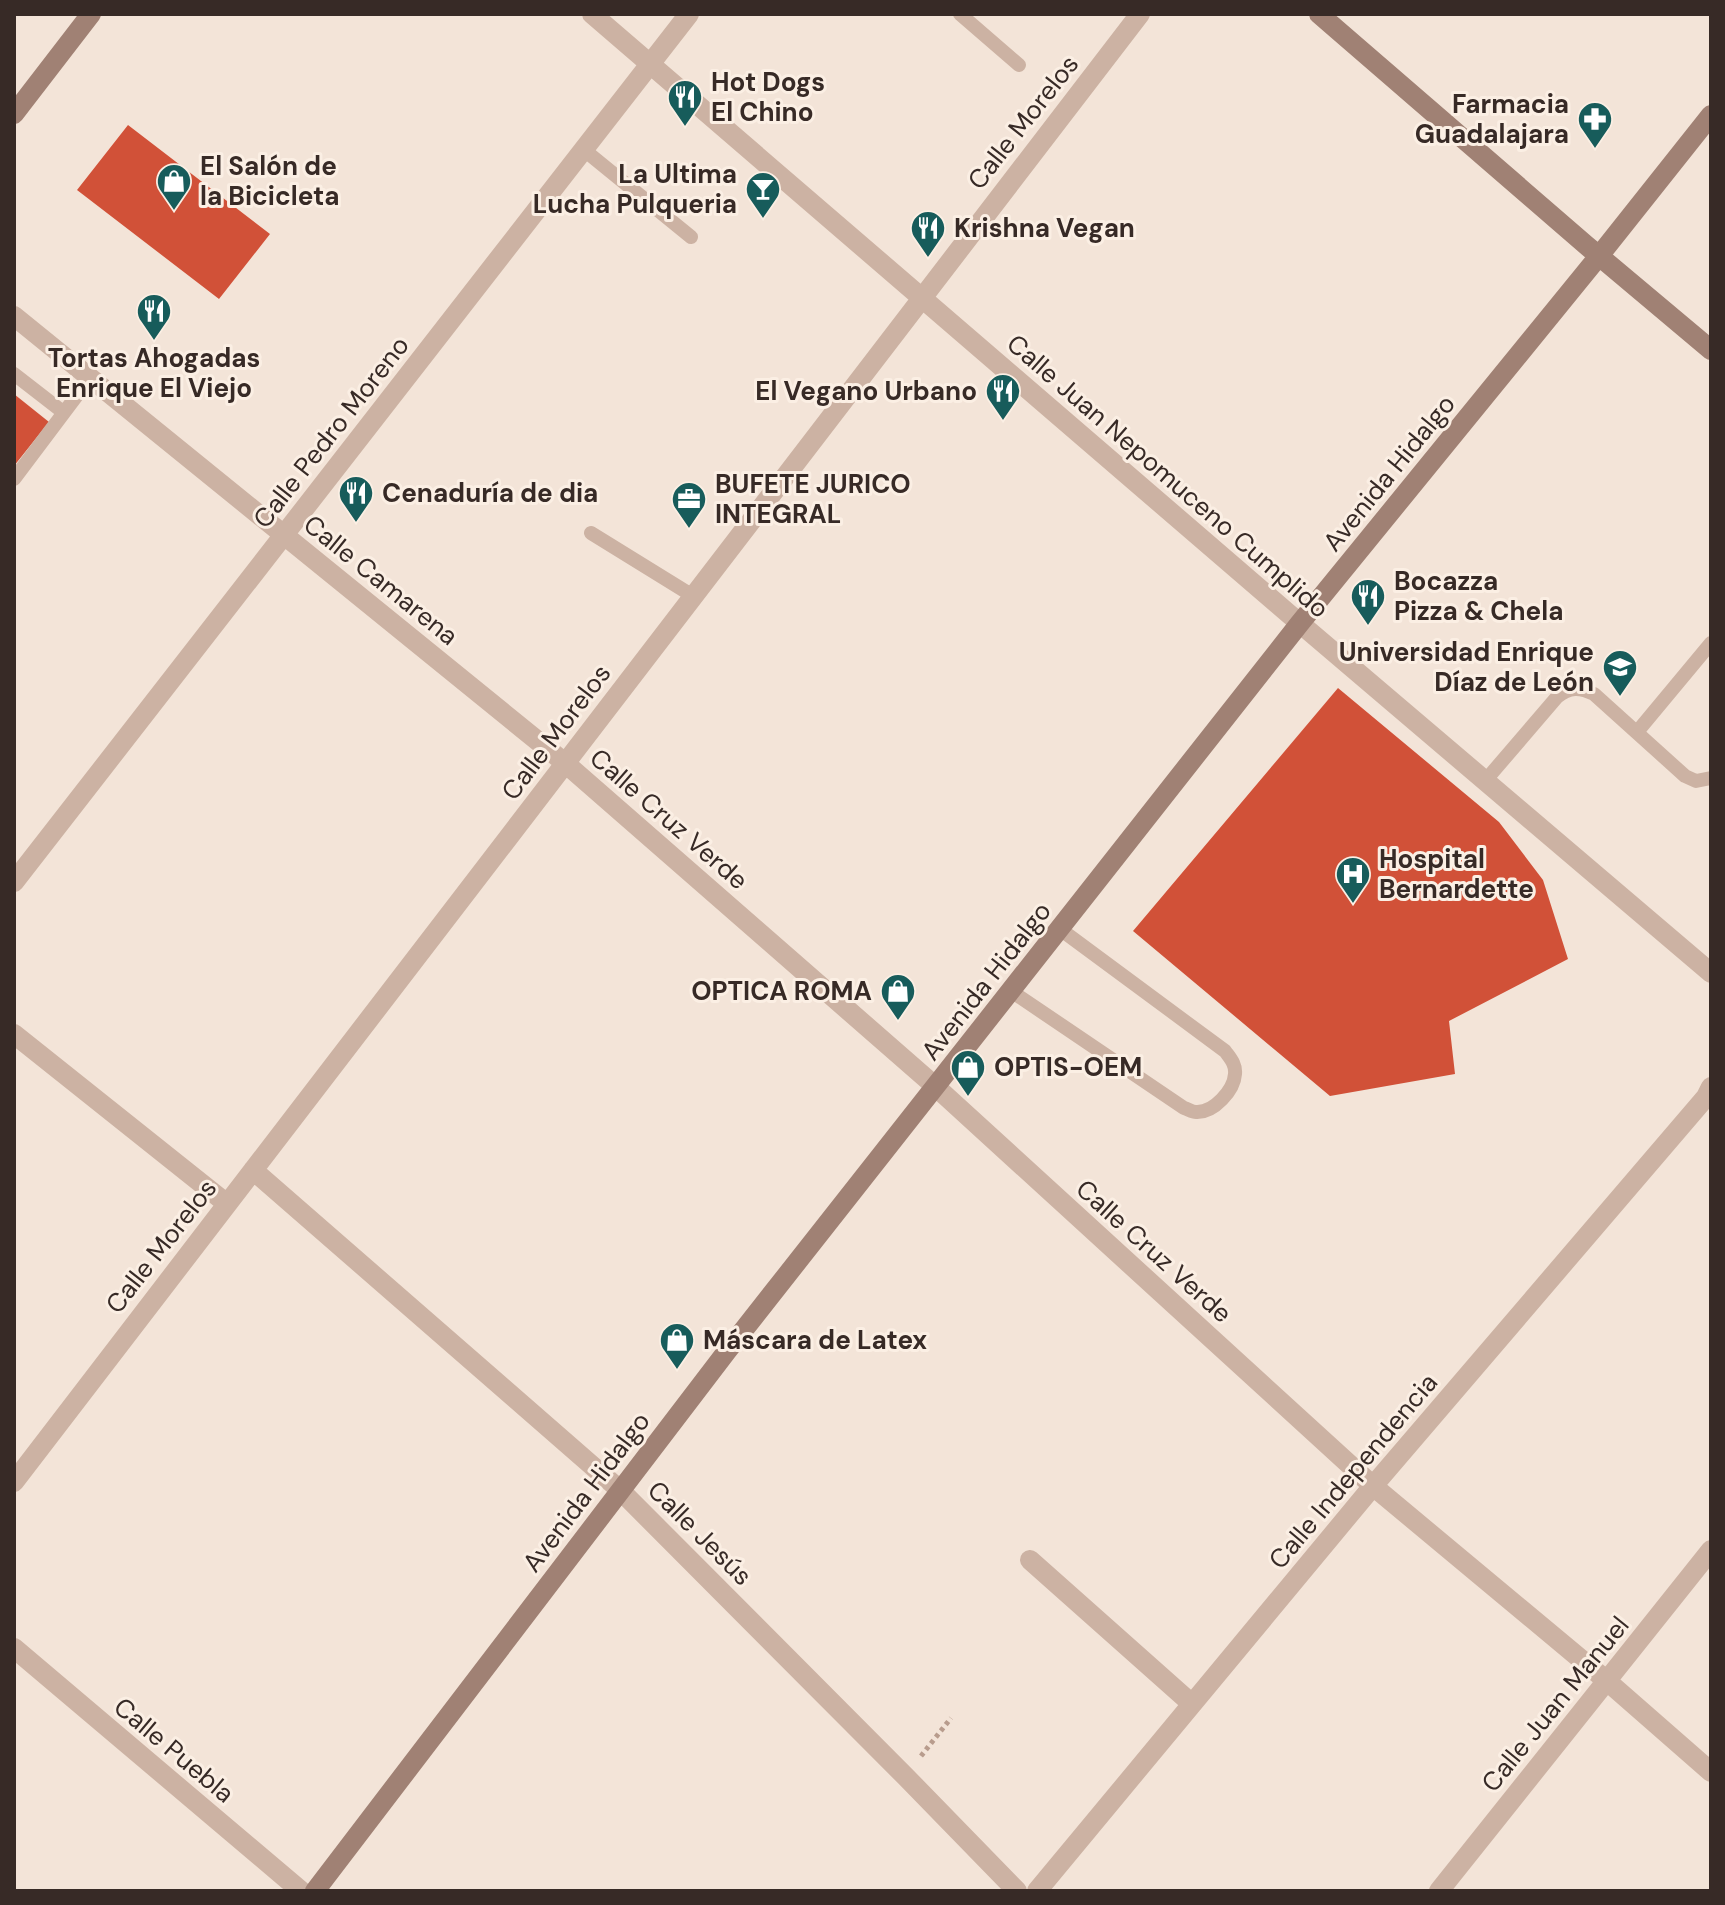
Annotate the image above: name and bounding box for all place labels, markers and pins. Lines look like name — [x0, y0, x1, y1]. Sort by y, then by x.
place label: Hot Dogs El Chino — [711, 65, 825, 129]
restaurant icon: Hot Dogs El Chino — [666, 78, 704, 128]
place label: Farmacia Guadalajara — [1415, 87, 1569, 151]
pharmacy icon: Farmacia Guadalajara — [1576, 100, 1614, 150]
place label: El Salón de la Bicicleta — [200, 149, 340, 213]
place label: La Ultima Lucha Pulqueria — [533, 157, 737, 221]
shop icon: El Salón de la Bicicleta — [155, 162, 193, 212]
bar icon: La Ultima Lucha Pulqueria — [744, 170, 782, 220]
restaurant icon: Krishna Vegan — [909, 209, 947, 259]
place label: Krishna Vegan — [954, 211, 1135, 245]
restaurant icon: Tortas Ahogadas Enrique El Viejo — [135, 292, 173, 342]
place label: Tortas Ahogadas Enrique El Viejo — [48, 341, 260, 405]
restaurant icon: El Vegano Urbano — [984, 372, 1022, 422]
place label: El Vegano Urbano — [755, 374, 977, 408]
place label: BUFETE JURICO INTEGRAL — [715, 467, 911, 531]
restaurant icon: Cenaduría de dia — [337, 474, 375, 524]
place label: Cenaduría de dia — [382, 476, 598, 510]
office icon: BUFETE JURICO INTEGRAL — [670, 480, 708, 530]
place label: Bocazza Pizza & Chela — [1394, 564, 1563, 628]
restaurant icon: Bocazza Pizza & Chela — [1349, 577, 1387, 627]
place label: Universidad Enrique Díaz de León — [1339, 635, 1594, 699]
school or university icon: Universidad Enrique Díaz de León — [1601, 648, 1639, 698]
place label: Hospital Bernardette — [1379, 842, 1534, 906]
hospital icon: Hospital Bernardette — [1334, 855, 1372, 905]
shop icon: OPTICA ROMA — [879, 972, 917, 1022]
place label: OPTICA ROMA — [691, 974, 872, 1008]
shop icon: OPTIS-OEM — [949, 1048, 987, 1098]
place label: OPTIS-OEM — [994, 1050, 1142, 1084]
shop icon: Máscara de Latex — [658, 1321, 696, 1371]
place label: Máscara de Latex — [703, 1323, 927, 1357]

